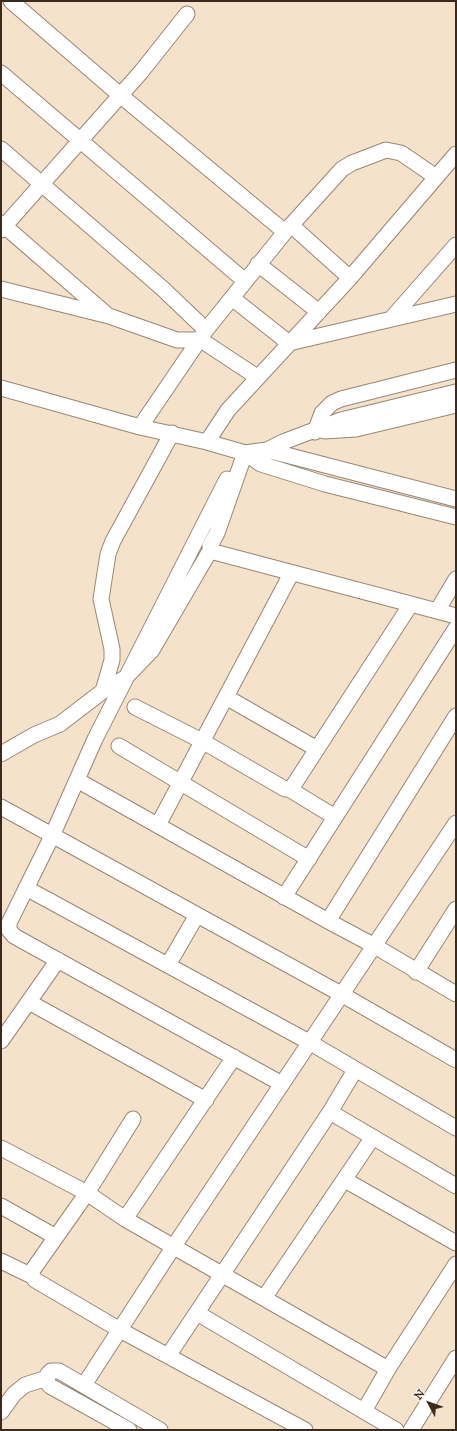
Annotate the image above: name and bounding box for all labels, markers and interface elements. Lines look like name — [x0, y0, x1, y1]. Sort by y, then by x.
north arrow — [409, 1383, 449, 1423]
text: N — [412, 1387, 428, 1403]

